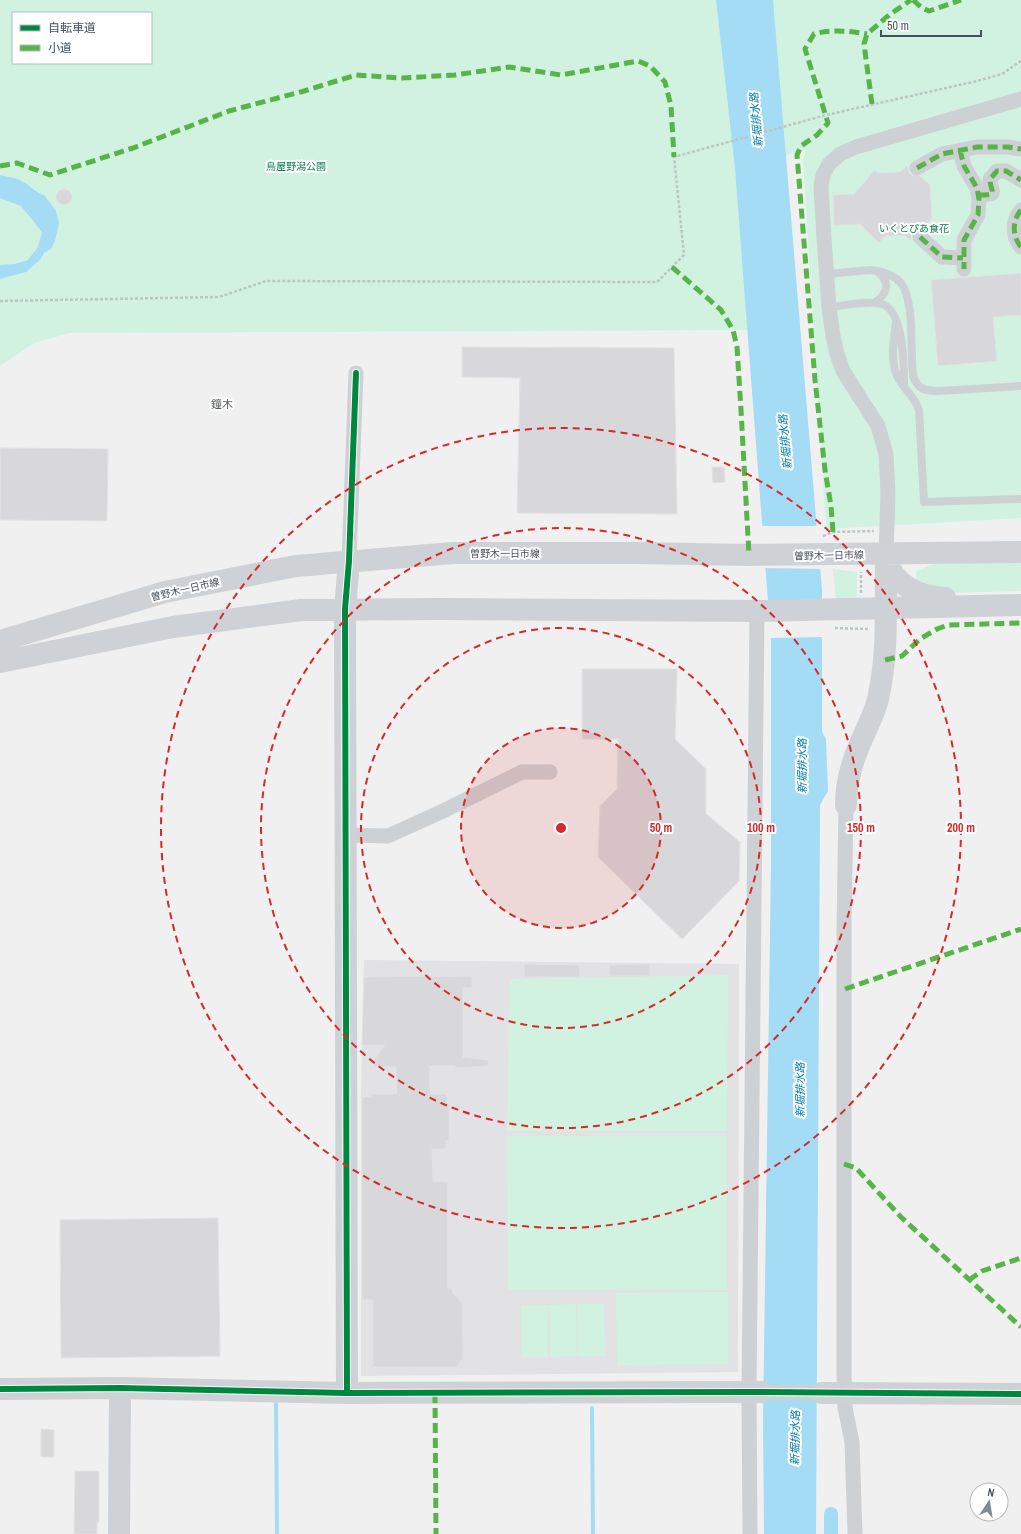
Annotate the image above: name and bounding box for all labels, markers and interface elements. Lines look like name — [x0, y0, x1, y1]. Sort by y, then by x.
legend — [12, 12, 152, 64]
scale bar — [881, 12, 981, 38]
text: 50 m — [887, 18, 909, 34]
text: 自転車道 — [48, 20, 96, 36]
text: 小道 — [48, 40, 72, 56]
water label: 新堀排水路 — [747, 91, 765, 148]
park label: 鳥屋野潟公園 — [266, 160, 326, 173]
park label: いくとぴあ食花 — [879, 222, 949, 235]
district label: 鐘木 — [211, 397, 233, 411]
water label: 新堀排水路 — [776, 413, 794, 470]
street label: 曽野木一日市線 — [470, 547, 540, 560]
street label: 曽野木一日市線 — [794, 548, 864, 563]
street label: 曽野木一日市線 — [150, 575, 221, 604]
water label: 新堀排水路 — [795, 738, 809, 794]
text: 50 m — [650, 820, 672, 836]
text: 100 m — [747, 820, 775, 836]
text: 150 m — [847, 820, 875, 836]
text: 200 m — [947, 820, 975, 836]
centre of rings — [554, 821, 568, 835]
water label: 新堀排水路 — [793, 1062, 807, 1118]
water label: 新堀排水路 — [788, 1409, 802, 1466]
north arrow — [969, 1482, 1009, 1522]
text: N — [986, 1485, 996, 1500]

